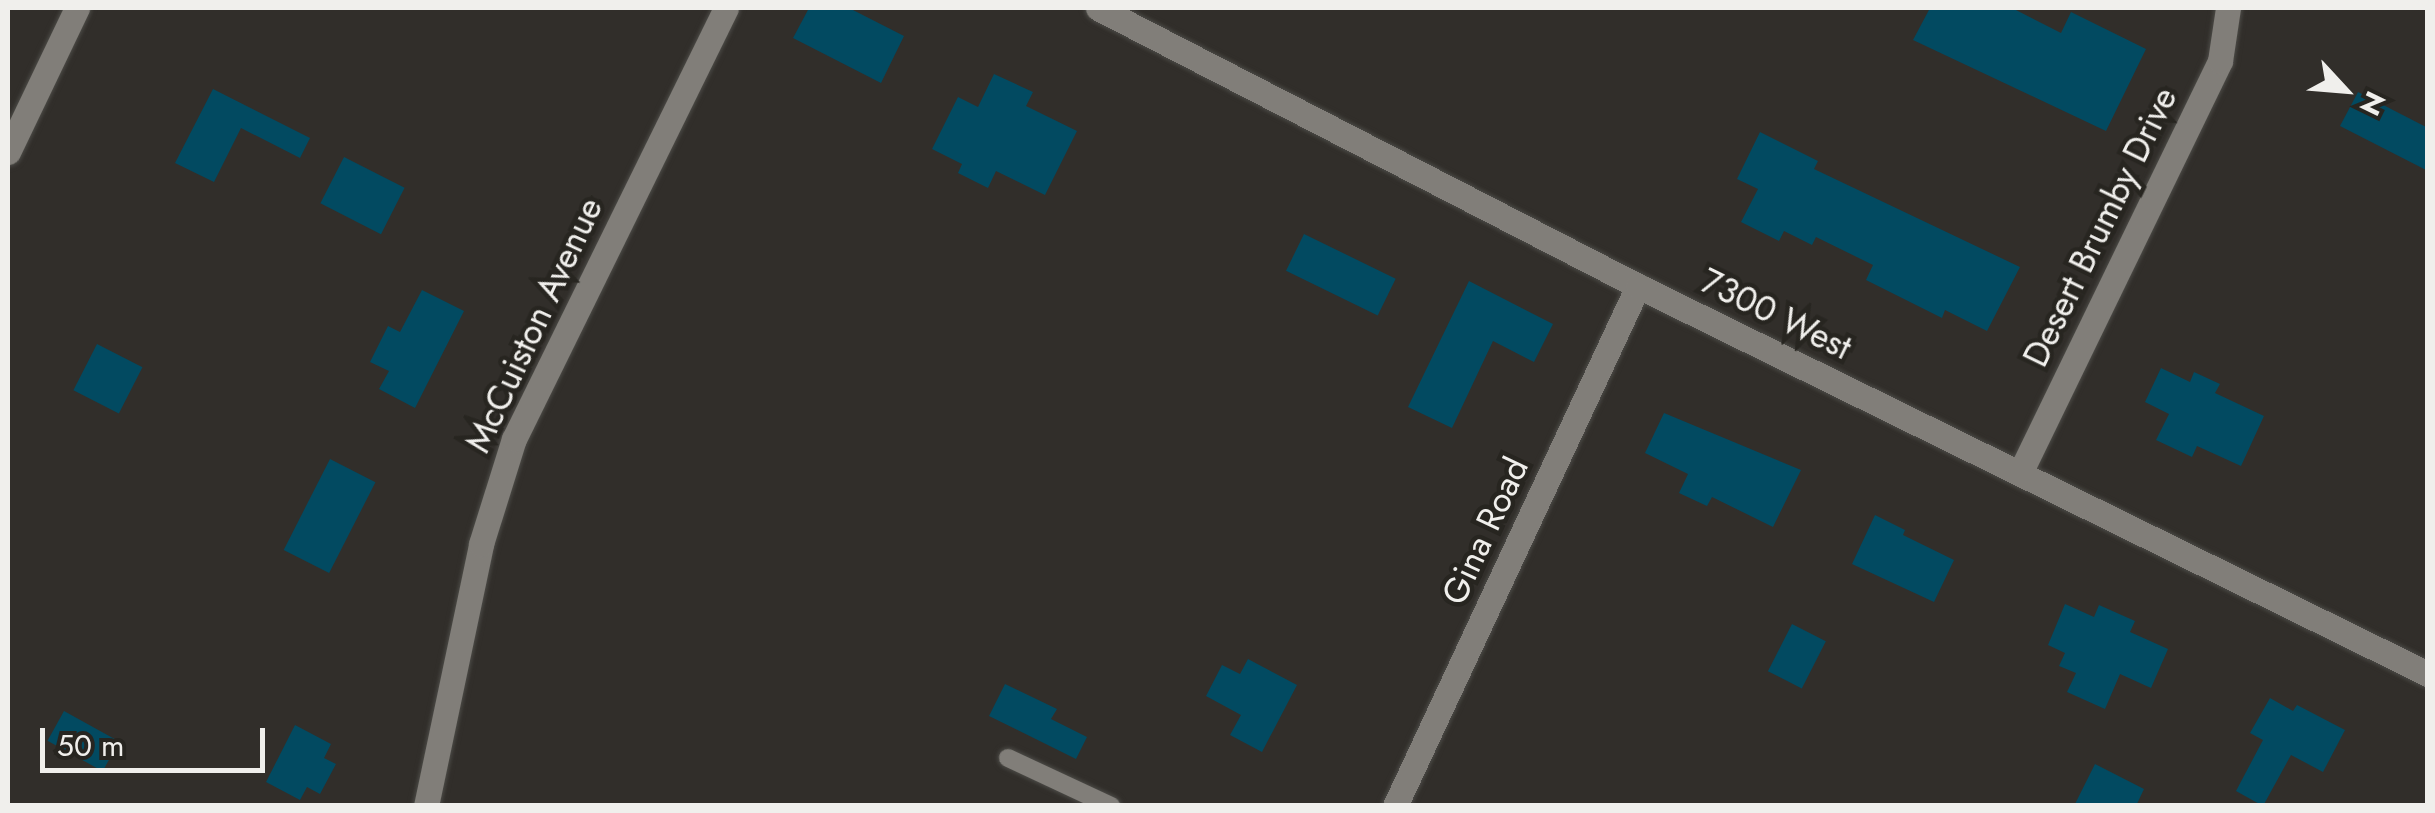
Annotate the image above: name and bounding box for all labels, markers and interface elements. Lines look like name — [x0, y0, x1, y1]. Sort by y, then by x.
north arrow — [2295, 40, 2395, 140]
street label: Desert Brumby Drive — [2014, 81, 2186, 373]
text: N — [2349, 84, 2396, 122]
street label: McCuiston Avenue — [457, 191, 611, 459]
street label: 7300 West — [1694, 260, 1858, 368]
street label: Gina Road — [1433, 451, 1537, 611]
scale bar — [45, 708, 270, 770]
text: 50 m — [57, 724, 124, 767]

